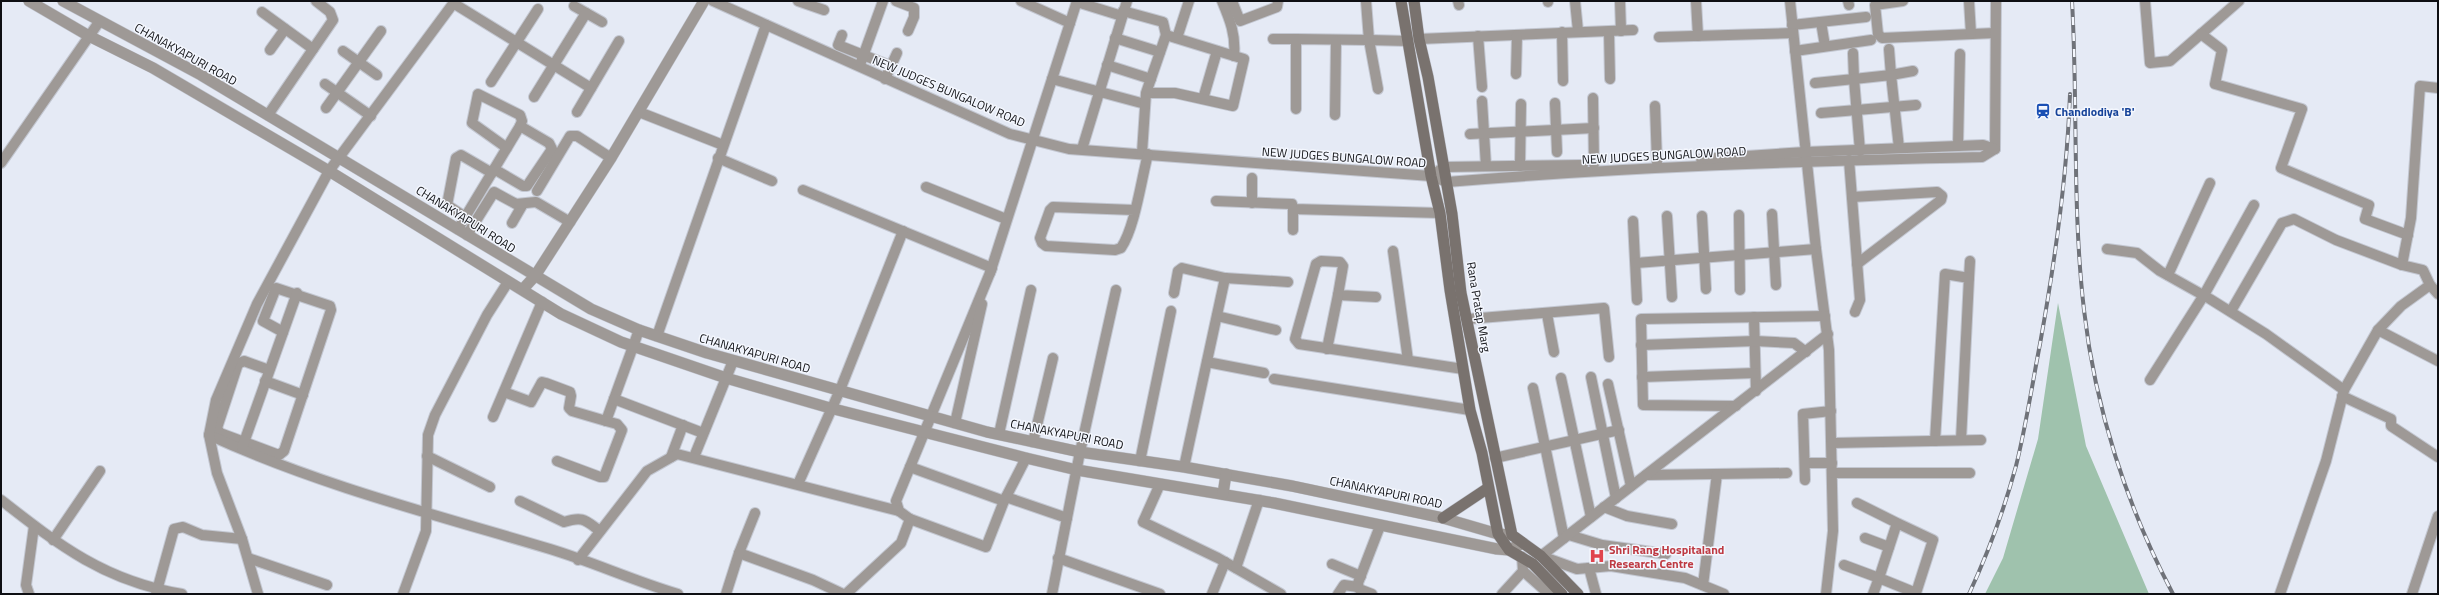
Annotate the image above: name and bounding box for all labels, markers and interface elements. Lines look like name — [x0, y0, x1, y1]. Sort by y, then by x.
street label: CHANAKYAPURI ROAD — [131, 18, 241, 90]
street label: NEW JUDGES BUNGALOW ROAD — [870, 50, 1029, 132]
station icon: Chandlodiya 'B' — [2034, 102, 2052, 120]
place label: Chandlodiya 'B' — [2055, 102, 2135, 121]
street label: NEW JUDGES BUNGALOW ROAD — [1581, 141, 1747, 169]
street label: NEW JUDGES BUNGALOW ROAD — [1261, 142, 1427, 172]
street label: CHANAKYAPURI ROAD — [412, 181, 520, 258]
street label: Rana Pratap Marg — [1462, 260, 1496, 354]
street label: CHANAKYAPURI ROAD — [697, 328, 813, 378]
street label: CHANAKYAPURI ROAD — [1009, 414, 1125, 454]
street label: CHANAKYAPURI ROAD — [1328, 471, 1444, 513]
place label: Shri Rang Hospitaland Research Centre — [1609, 540, 1724, 573]
hospital icon: Shri Rang Hospitaland Research Centre — [1588, 547, 1606, 565]

